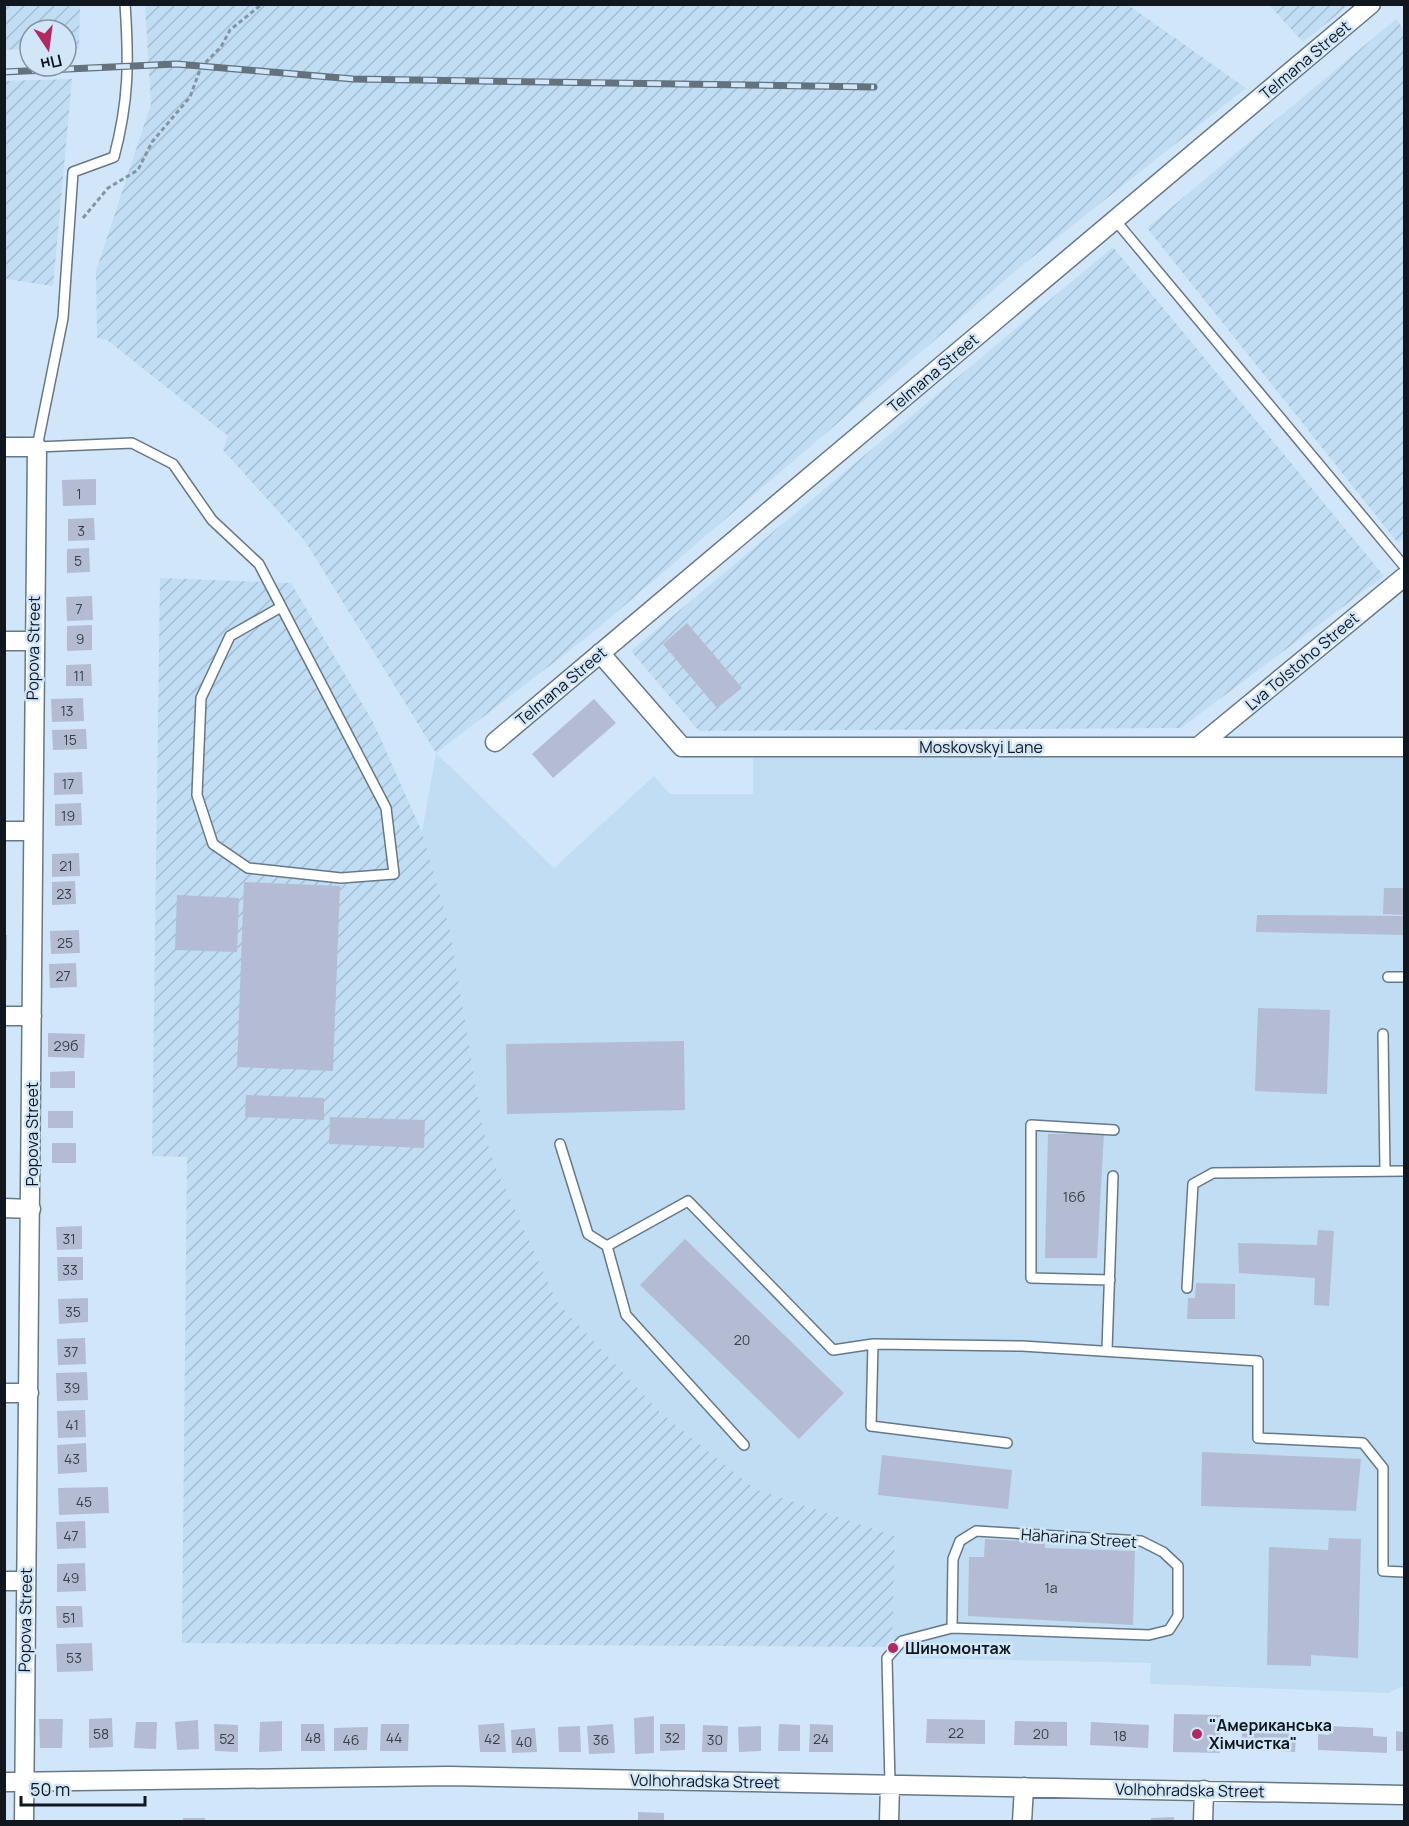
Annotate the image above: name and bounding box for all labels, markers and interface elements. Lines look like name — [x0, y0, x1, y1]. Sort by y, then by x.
street label: Telmana Street — [1255, 15, 1355, 105]
north arrow — [18, 18, 78, 78]
text: Пн — [38, 49, 64, 76]
street label: Telmana Street — [883, 328, 983, 418]
house number: 1 — [76, 484, 82, 503]
house number: 3 — [77, 521, 85, 540]
house number: 5 — [74, 551, 82, 570]
street label: Popova Street — [21, 596, 45, 700]
house number: 7 — [75, 599, 83, 618]
street label: Lva Tolstoho Street — [1241, 607, 1363, 715]
house number: 9 — [76, 629, 84, 648]
street label: Telmana Street — [511, 641, 611, 731]
house number: 11 — [74, 666, 84, 685]
house number: 13 — [60, 701, 74, 720]
house number: 15 — [63, 730, 77, 749]
street label: Moskovskyi Lane — [919, 736, 1043, 758]
house number: 17 — [62, 774, 74, 793]
house number: 19 — [61, 806, 75, 825]
house number: 21 — [59, 856, 73, 875]
house number: 23 — [56, 884, 72, 903]
house number: 25 — [57, 933, 73, 952]
house number: 27 — [55, 966, 71, 985]
house number: 29б — [54, 1036, 78, 1055]
street label: Popova Street — [21, 1082, 43, 1186]
house number: 16б — [1063, 1187, 1085, 1206]
house number: 31 — [62, 1229, 76, 1248]
house number: 33 — [62, 1260, 78, 1279]
house number: 35 — [65, 1302, 81, 1321]
house number: 20 — [734, 1330, 750, 1349]
house number: 37 — [64, 1342, 78, 1361]
house number: 39 — [64, 1378, 80, 1397]
house number: 41 — [65, 1415, 79, 1434]
house number: 43 — [64, 1449, 80, 1468]
house number: 45 — [76, 1492, 92, 1511]
street label: Haharina Street — [1020, 1523, 1138, 1553]
house number: 47 — [63, 1526, 79, 1545]
street label: Popova Street — [13, 1568, 37, 1672]
house number: 49 — [63, 1568, 79, 1587]
house number: 1а — [1044, 1578, 1058, 1597]
house number: 51 — [62, 1608, 76, 1627]
place label: Шиномонтаж — [905, 1637, 1012, 1659]
marker: Шиномонтаж — [886, 1641, 900, 1655]
house number: 53 — [66, 1648, 82, 1667]
place label: "Американська Хімчистка" — [1209, 1714, 1332, 1754]
house number: 22 — [948, 1723, 964, 1742]
house number: 58 — [93, 1724, 109, 1743]
house number: 20 — [1033, 1724, 1049, 1743]
house number: 18 — [1113, 1726, 1127, 1745]
marker: "Американська Хімчистка" — [1190, 1727, 1204, 1741]
house number: 48 — [305, 1728, 321, 1747]
house number: 44 — [386, 1728, 402, 1747]
house number: 32 — [664, 1728, 680, 1747]
house number: 52 — [219, 1729, 235, 1748]
house number: 42 — [484, 1729, 500, 1748]
house number: 24 — [813, 1729, 829, 1748]
house number: 46 — [343, 1730, 359, 1749]
house number: 36 — [593, 1730, 609, 1749]
house number: 30 — [707, 1730, 723, 1749]
house number: 40 — [516, 1732, 532, 1751]
scale bar — [21, 1769, 146, 1807]
street label: Volhohradska Street — [630, 1769, 780, 1793]
text: 50 m — [30, 1777, 70, 1801]
street label: Volhohradska Street — [1115, 1778, 1265, 1802]

